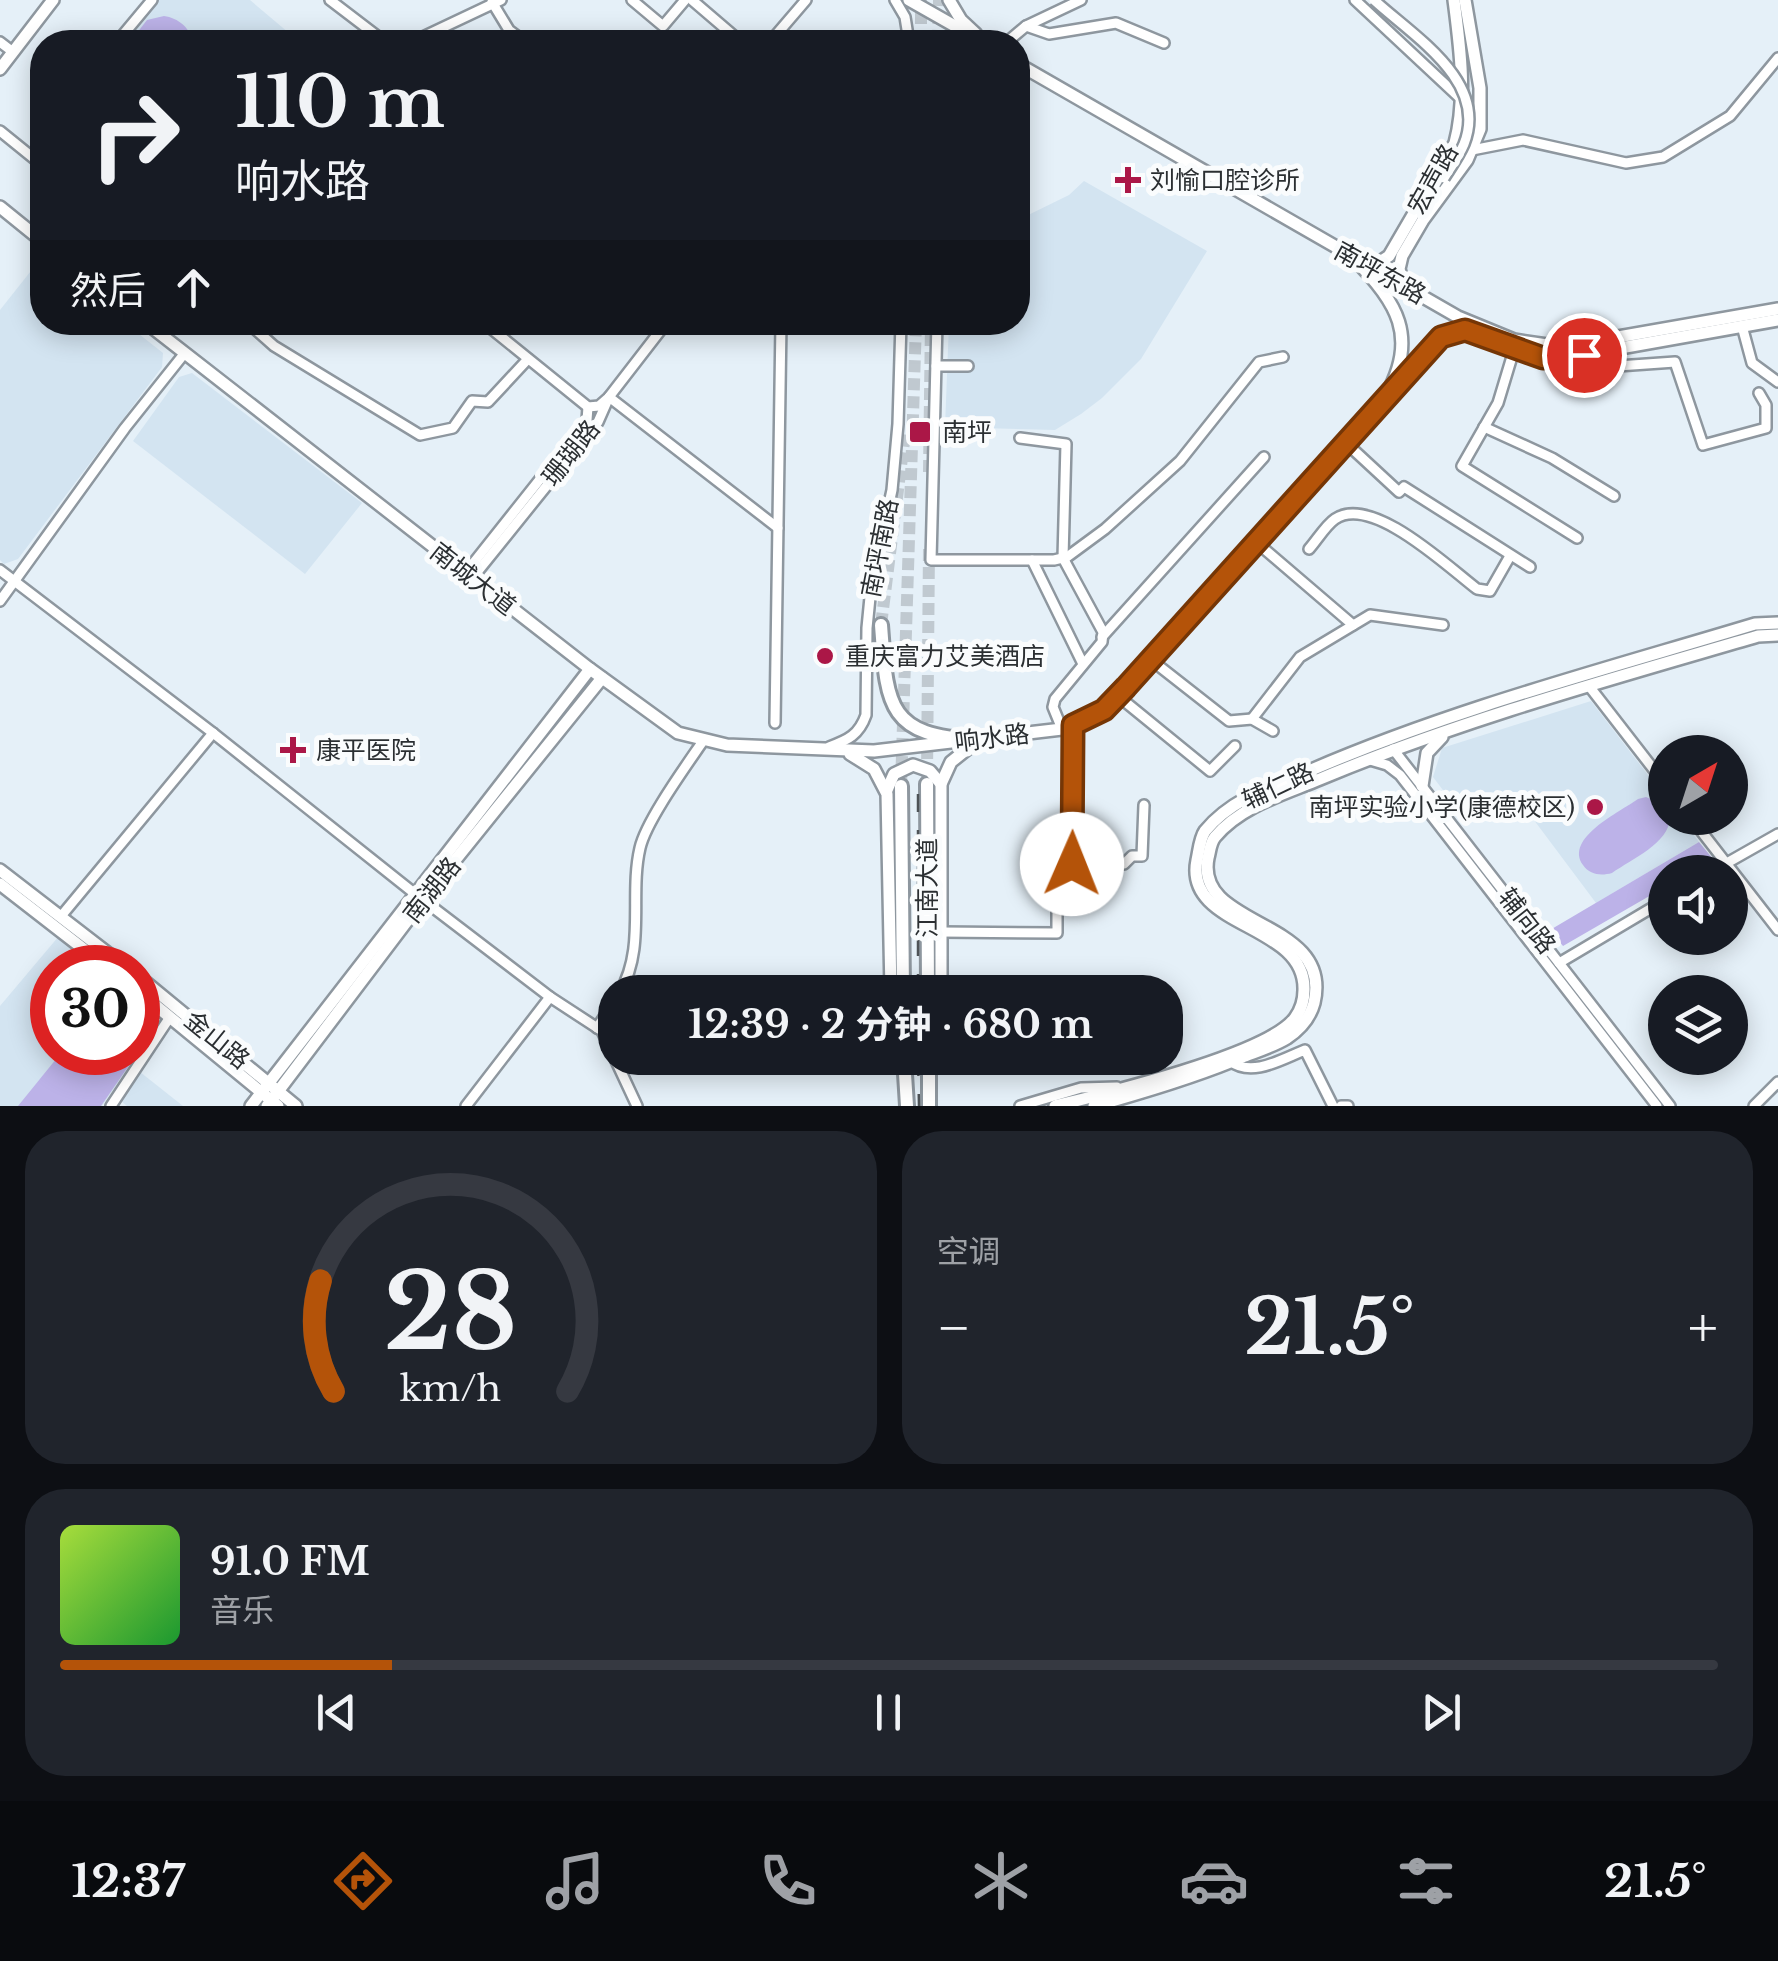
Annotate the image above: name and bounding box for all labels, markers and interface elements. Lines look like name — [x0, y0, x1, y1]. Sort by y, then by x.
text: 110 m — [235, 59, 445, 146]
icon: right — [70, 70, 200, 200]
street label: 宏声路 — [1401, 139, 1465, 219]
text: 响水路 — [235, 153, 370, 209]
place label: 刘愉口腔诊所 — [1150, 165, 1300, 196]
marker: 刘愉口腔诊所 — [1115, 167, 1141, 193]
street label: 南坪东路 — [1329, 235, 1431, 311]
icon: ahead — [166, 260, 221, 315]
text: 然后 — [70, 267, 146, 314]
pin — [1542, 313, 1627, 398]
icon: arrive — [1557, 328, 1612, 383]
street label: 珊瑚路 — [536, 414, 606, 492]
place label: 南坪 — [942, 417, 992, 448]
marker: 南坪 — [907, 419, 933, 445]
street label: 南坪南路 — [855, 496, 905, 600]
street label: 南城大道 — [424, 536, 522, 622]
place label: 重庆富力艾美酒店 — [845, 641, 1045, 672]
marker: 重庆富力艾美酒店 — [814, 645, 836, 667]
street label: 响水路 — [953, 718, 1031, 758]
place label: 康平医院 — [316, 735, 416, 766]
north arrow — [1648, 735, 1748, 835]
map controls — [1648, 735, 1748, 1075]
marker: 康平医院 — [280, 737, 306, 763]
street label: 辅仁路 — [1237, 756, 1319, 816]
place label: 南坪实验小学(康德校区) — [1308, 792, 1575, 823]
marker: 南坪实验小学(康德校区) — [1584, 796, 1606, 818]
position arrow — [1020, 812, 1124, 916]
street label: 江南大道 — [912, 838, 943, 938]
street label: 南湖路 — [397, 851, 467, 929]
button: sound — [1648, 855, 1748, 955]
street label: 辅向路 — [1492, 882, 1562, 960]
speed limit sign: 30 — [30, 945, 160, 1075]
button: layers — [1648, 975, 1748, 1075]
text: 12:39 · 2 分钟 · 680 m — [688, 1001, 1093, 1048]
street label: 金山路 — [178, 1004, 256, 1076]
text: 空调 — [937, 1232, 1001, 1272]
text: 28 — [384, 1248, 518, 1377]
text: 21.5° — [1244, 1281, 1415, 1374]
text: − — [937, 1294, 971, 1362]
text: + — [1688, 1294, 1718, 1362]
text: km/h — [400, 1366, 501, 1411]
text: 91.0 FM — [210, 1538, 370, 1585]
text: 音乐 — [210, 1591, 274, 1631]
icon: previous — [309, 1685, 364, 1740]
icon: pause — [861, 1685, 916, 1740]
icon: next — [1414, 1685, 1469, 1740]
icon: directions — [328, 1846, 398, 1916]
icon: music — [540, 1846, 610, 1916]
icon: phone — [753, 1846, 823, 1916]
icon: climate — [966, 1846, 1036, 1916]
icon: car — [1179, 1846, 1249, 1916]
icon: filters — [1391, 1846, 1461, 1916]
text: 12:37 — [71, 1853, 185, 1909]
text: 21.5° — [1604, 1853, 1707, 1909]

